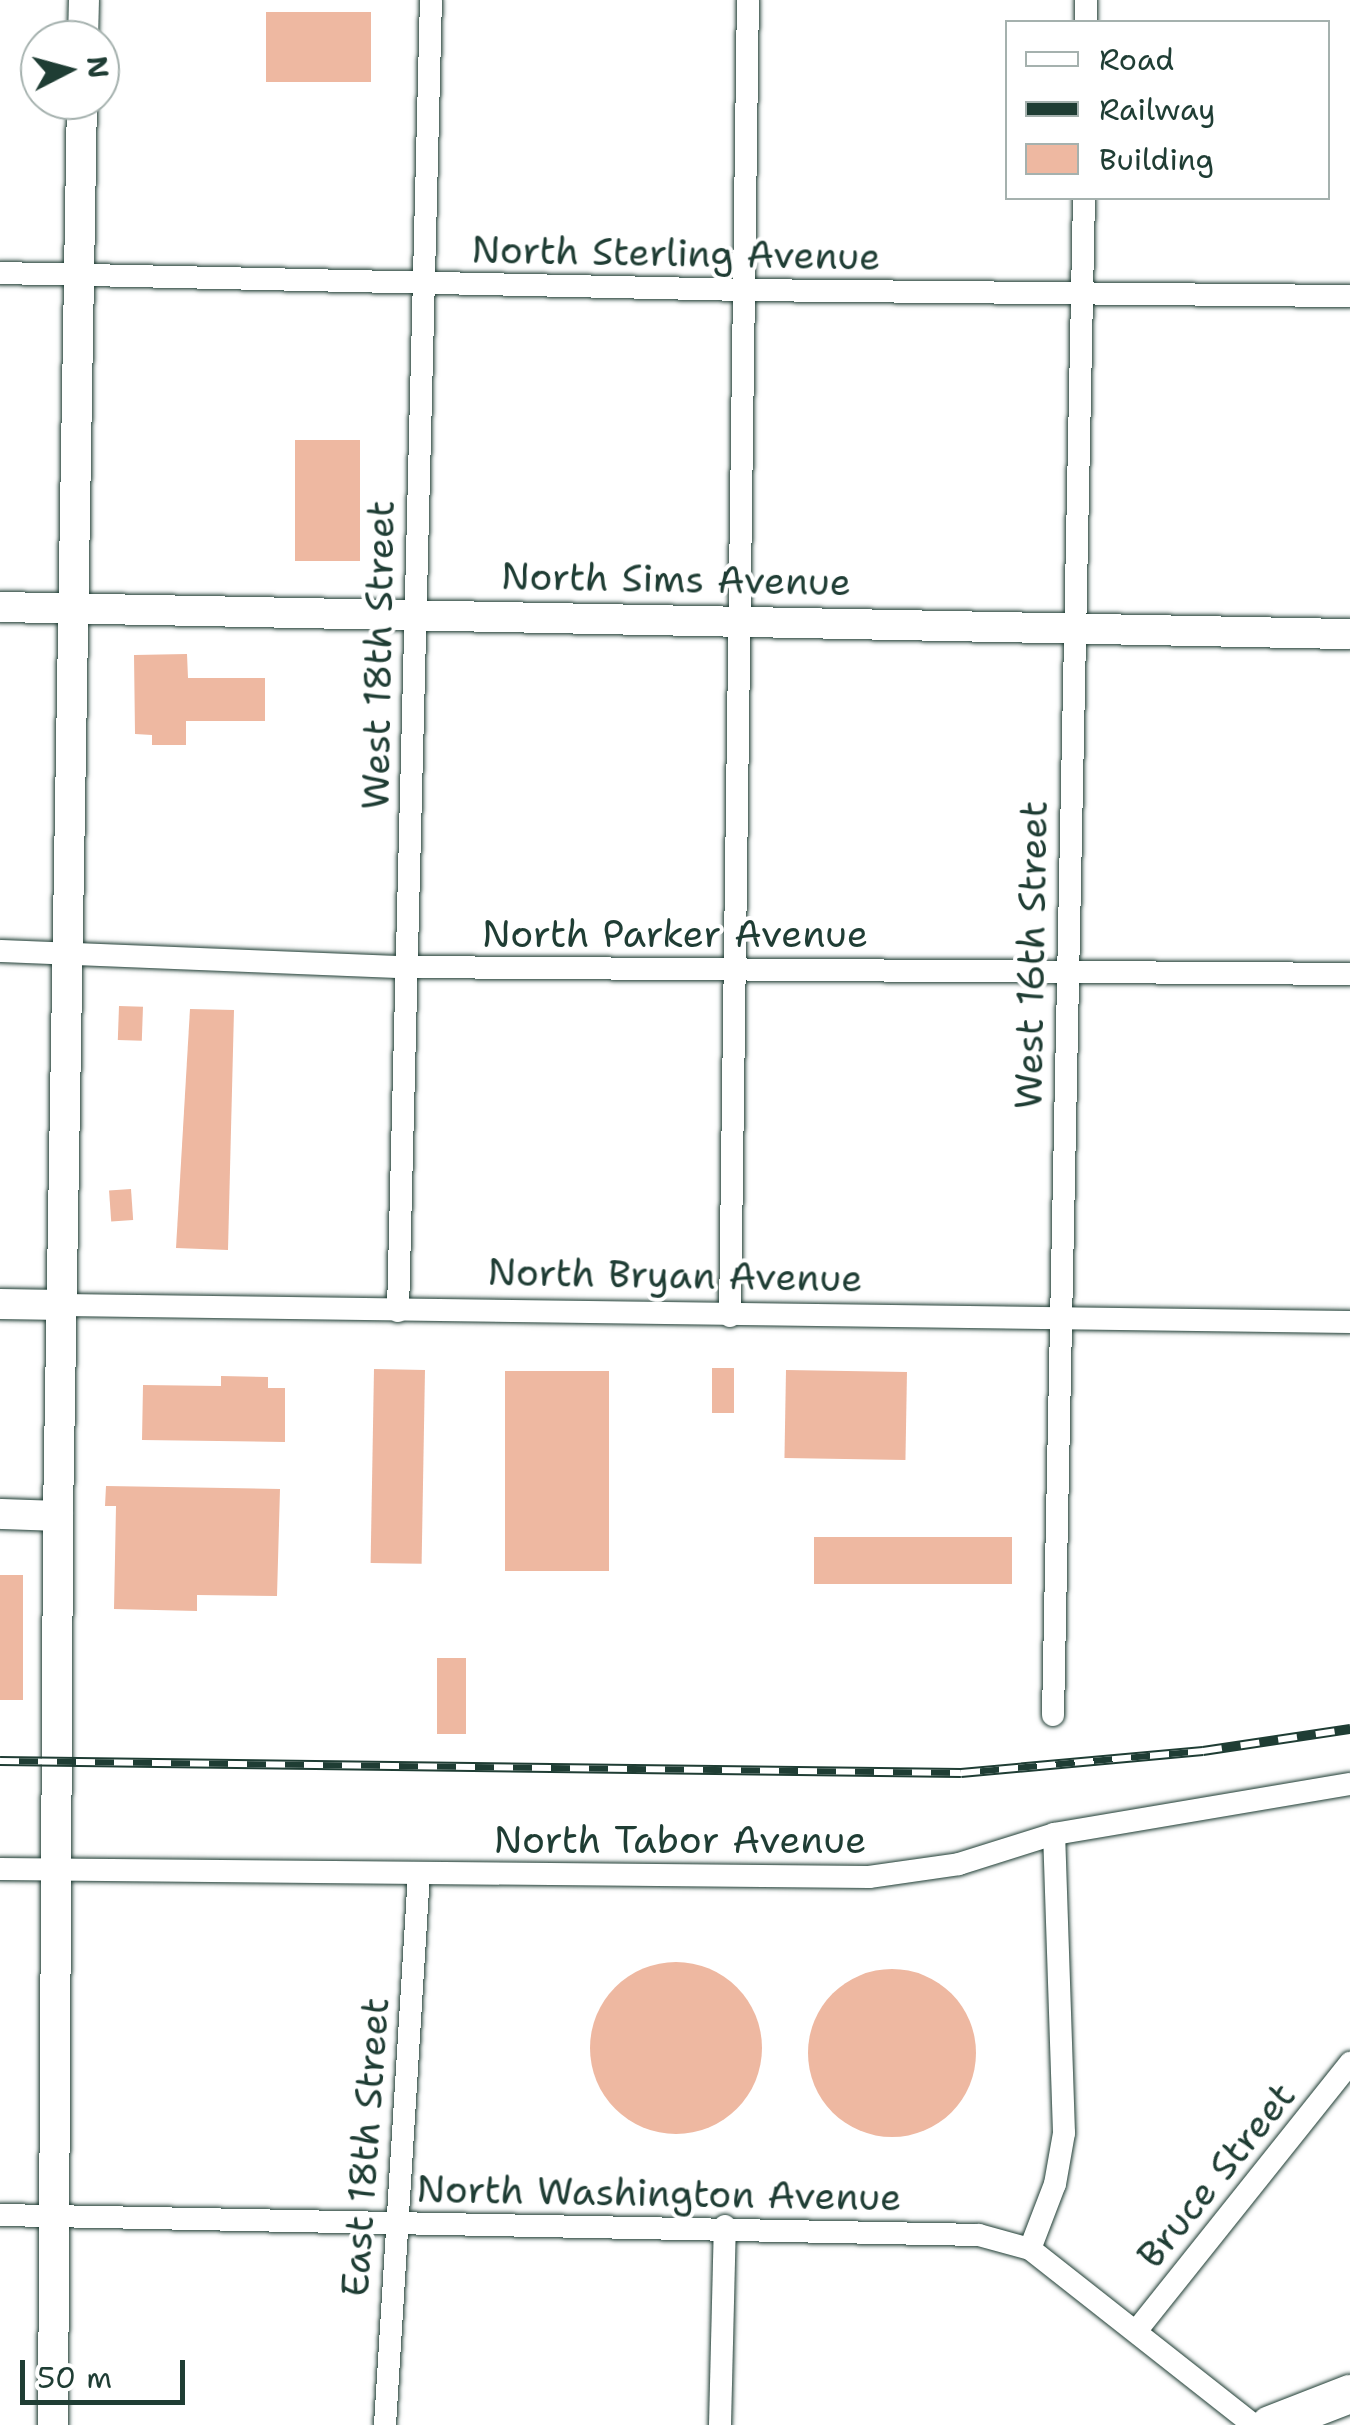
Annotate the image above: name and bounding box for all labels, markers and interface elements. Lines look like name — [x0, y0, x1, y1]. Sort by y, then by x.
north arrow — [20, 20, 120, 120]
legend — [1005, 20, 1330, 200]
text: Road — [1099, 39, 1174, 80]
text: N — [78, 54, 118, 80]
text: Railway — [1099, 89, 1215, 130]
text: Building — [1099, 139, 1214, 180]
street label: North Sterling Avenue — [471, 227, 881, 279]
street label: West 18th Street — [353, 500, 403, 810]
street label: North Sims Avenue — [501, 553, 851, 605]
street label: West 16th Street — [1006, 800, 1056, 1110]
street label: North Parker Avenue — [482, 911, 868, 957]
street label: North Bryan Avenue — [487, 1249, 863, 1301]
street label: North Tabor Avenue — [494, 1817, 866, 1863]
street label: East 18th Street — [332, 1996, 398, 2298]
street label: Bruce Street — [1127, 2073, 1305, 2277]
street label: North Washington Avenue — [416, 2166, 902, 2220]
scale bar — [25, 2340, 190, 2402]
text: 50 m — [37, 2357, 112, 2398]

